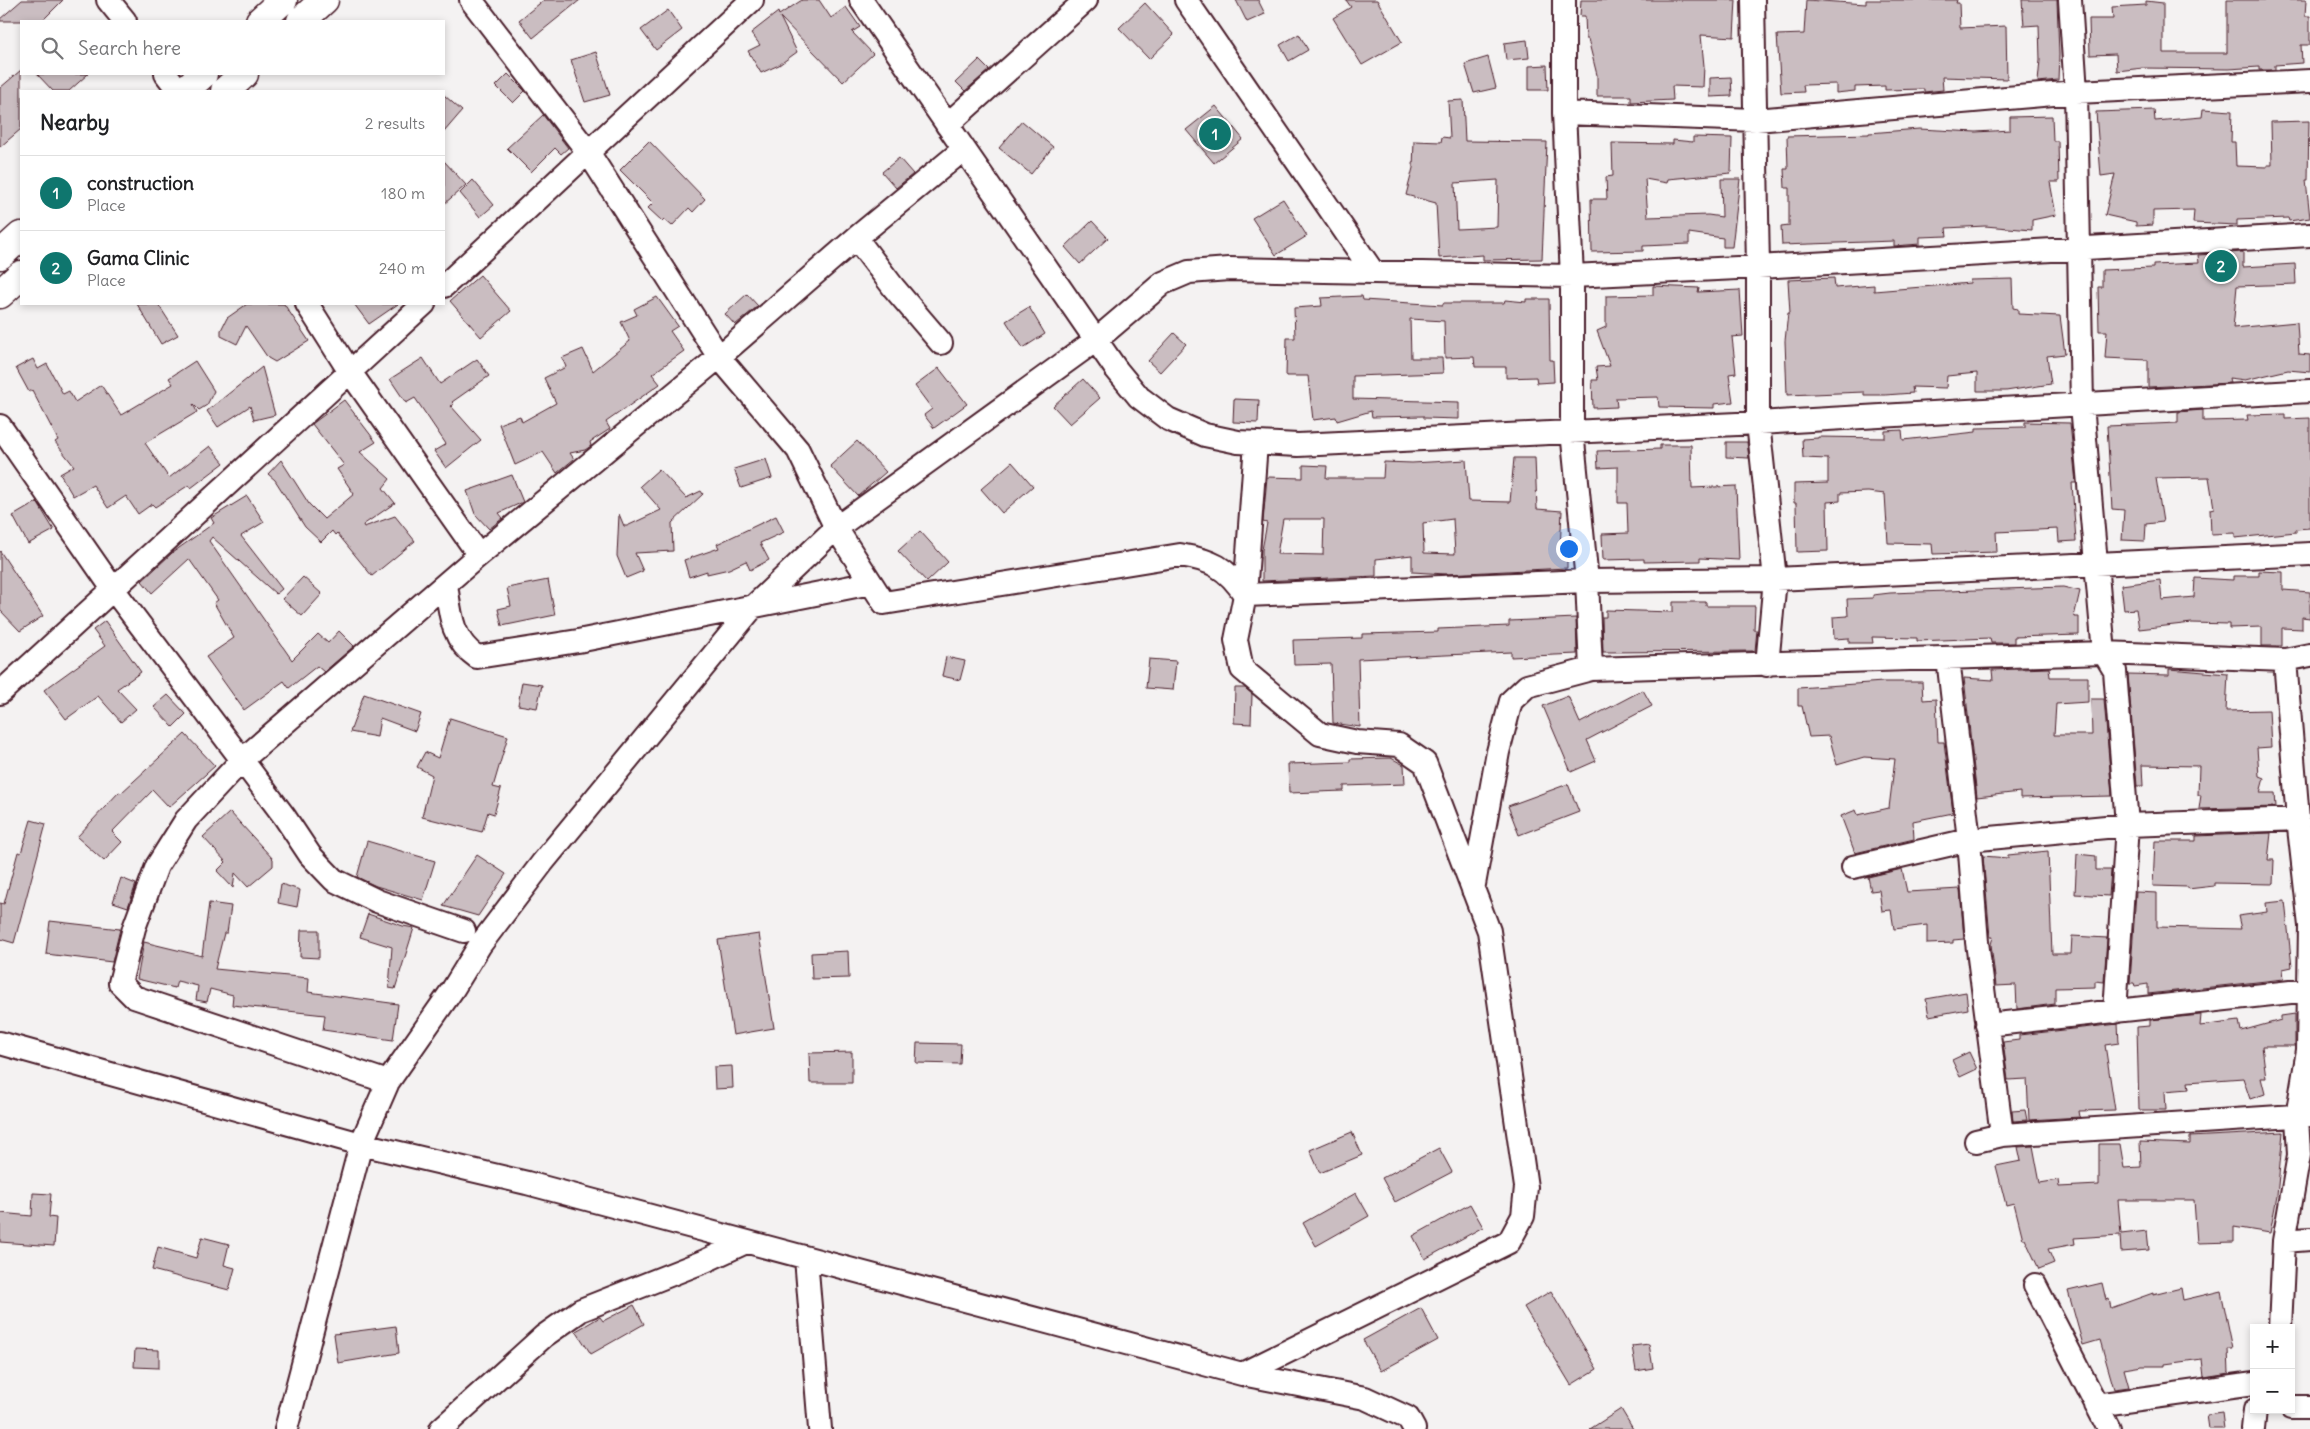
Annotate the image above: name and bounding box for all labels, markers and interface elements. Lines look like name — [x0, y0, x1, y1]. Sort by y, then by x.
search box — [20, 20, 445, 75]
icon: search — [38, 34, 66, 62]
text: Search here — [78, 36, 181, 60]
text: Nearby — [40, 109, 110, 136]
text: 2 results — [365, 113, 425, 133]
pin: 1 — [1199, 115, 1231, 153]
text: construction — [87, 171, 194, 195]
text: 1 — [53, 183, 59, 203]
text: 180 m — [381, 183, 425, 203]
text: Place — [87, 195, 126, 215]
text: Gama Clinic — [87, 246, 190, 270]
pin: 2 — [2205, 247, 2237, 285]
text: 2 — [52, 258, 60, 278]
text: 240 m — [379, 258, 425, 278]
text: Place — [87, 270, 126, 290]
your location — [1556, 536, 1582, 562]
map controls — [2250, 1324, 2295, 1414]
button: + — [2250, 1324, 2295, 1369]
button: − — [2250, 1369, 2295, 1414]

